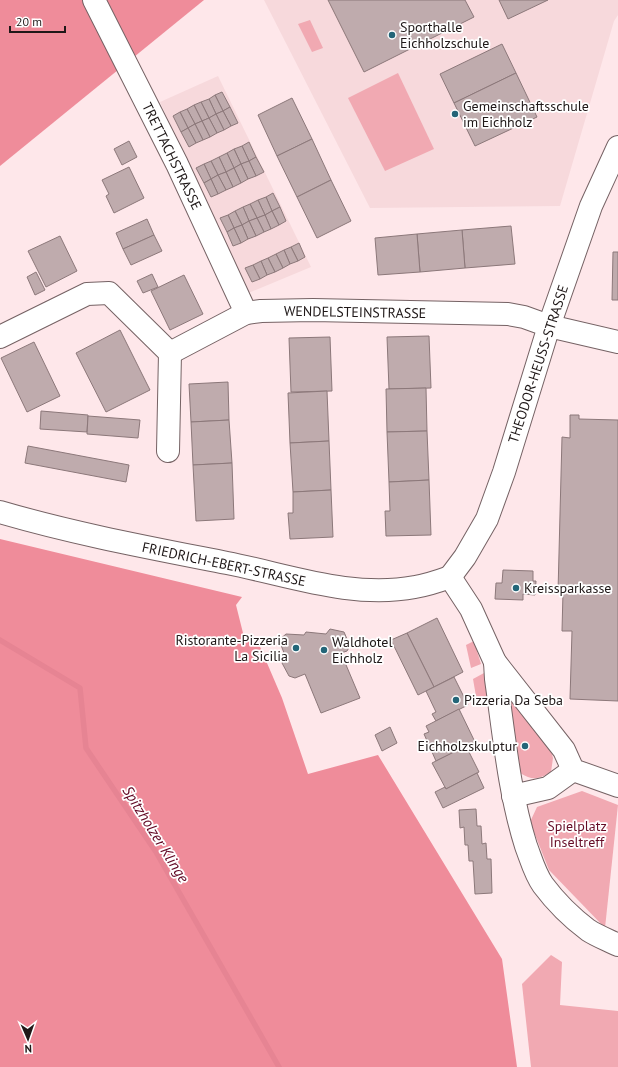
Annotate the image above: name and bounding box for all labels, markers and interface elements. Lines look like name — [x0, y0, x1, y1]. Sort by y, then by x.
scale bar — [10, 8, 65, 34]
text: 20 m — [16, 14, 42, 29]
place label: Sporthalle Eichholzschule — [400, 18, 489, 52]
marker: Sporthalle Eichholzschule — [387, 30, 397, 40]
place label: Gemeinschaftsschule im Eichholz — [463, 97, 589, 131]
street label: TRETTACHSTRASSE — [138, 99, 206, 213]
marker: Gemeinschaftsschule im Eichholz — [450, 109, 460, 119]
street label: THEODOR-HEUSS-STRASSE — [504, 283, 572, 445]
street label: WENDELSTEINSTRASSE — [284, 302, 426, 322]
street label: FRIEDRICH-EBERT-STRASSE — [140, 538, 308, 590]
place label: Kreissparkasse — [524, 579, 611, 597]
marker: Kreissparkasse — [511, 583, 521, 593]
place label: Ristorante-Pizzeria La Sicilia — [175, 631, 288, 665]
place label: Waldhotel Eichholz — [332, 633, 393, 667]
marker: Ristorante-Pizzeria La Sicilia — [291, 643, 301, 653]
marker: Waldhotel Eichholz — [319, 645, 329, 655]
place label: Pizzeria Da Seba — [464, 691, 563, 709]
marker: Pizzeria Da Seba — [451, 695, 461, 705]
place label: Eichholzskulptur — [417, 737, 517, 755]
marker: Eichholzskulptur — [520, 741, 530, 751]
water label: Spitzholzer Klinge — [119, 782, 193, 886]
park label: Spielplatz Inseltreff — [547, 817, 607, 851]
north arrow — [8, 1019, 48, 1059]
text: N — [24, 1042, 32, 1056]

